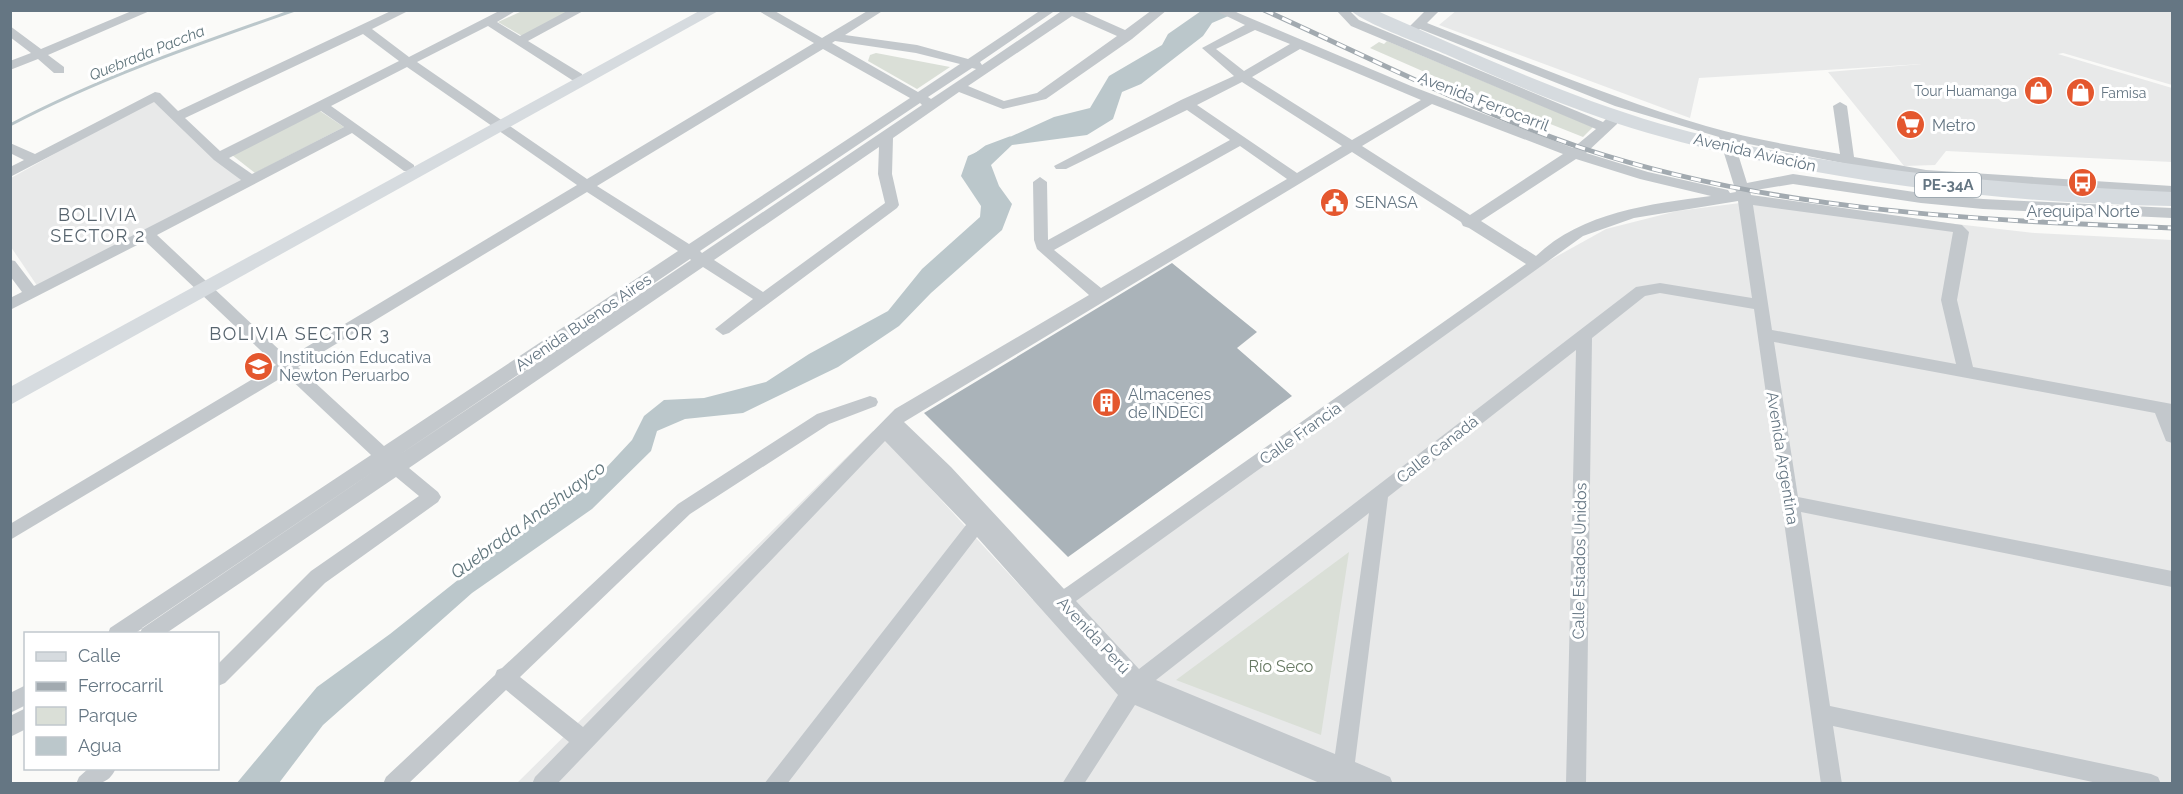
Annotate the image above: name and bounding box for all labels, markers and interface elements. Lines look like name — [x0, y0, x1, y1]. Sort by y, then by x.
water label: Quebrada Paccha — [87, 22, 207, 84]
street label: Avenida Ferrocarril — [1416, 68, 1553, 135]
shop icon: Tour Huamanga — [2022, 75, 2054, 107]
shop icon: Famisa — [2064, 77, 2096, 109]
place label: Tour Huamanga — [1914, 83, 2017, 99]
place label: Famisa — [2101, 85, 2146, 101]
supermarket icon: Metro — [1895, 109, 1927, 141]
place label: Metro — [1932, 116, 1975, 135]
street label: Avenida Aviación — [1692, 129, 1818, 176]
bus stop icon: Arequipa Norte — [2067, 167, 2099, 199]
road number: PE-34A — [1915, 173, 1981, 197]
public building icon: SENASA — [1318, 186, 1350, 218]
place label: SENASA — [1355, 193, 1418, 212]
place label: Arequipa Norte — [2026, 202, 2140, 221]
district label: BOLIVIA SECTOR 2 — [50, 204, 146, 246]
street label: Avenida Buenos Aires — [512, 270, 655, 375]
district label: BOLIVIA SECTOR 3 — [209, 323, 391, 344]
place label: Institución Educativa Newton Peruarbo — [279, 348, 431, 385]
school or university icon: Institución Educativa Newton Peruarbo — [242, 350, 274, 382]
place label: Almacenes de INDECI — [1128, 385, 1211, 422]
building icon: Almacenes de INDECI — [1091, 387, 1123, 419]
street label: Avenida Argentina — [1763, 390, 1802, 526]
street label: Calle Francia — [1256, 398, 1345, 469]
street label: Calle Canadá — [1393, 412, 1482, 487]
water label: Quebrada Anashuayco — [446, 456, 609, 583]
street label: Calle Estados Unidos — [1569, 482, 1590, 640]
street label: Avenida Perú — [1053, 593, 1134, 678]
legend — [24, 632, 219, 770]
text: Calle — [78, 645, 121, 666]
park label: Río Seco — [1249, 657, 1313, 676]
text: Ferrocarril — [78, 675, 163, 696]
text: Parque — [78, 705, 138, 726]
text: Agua — [78, 735, 122, 756]

